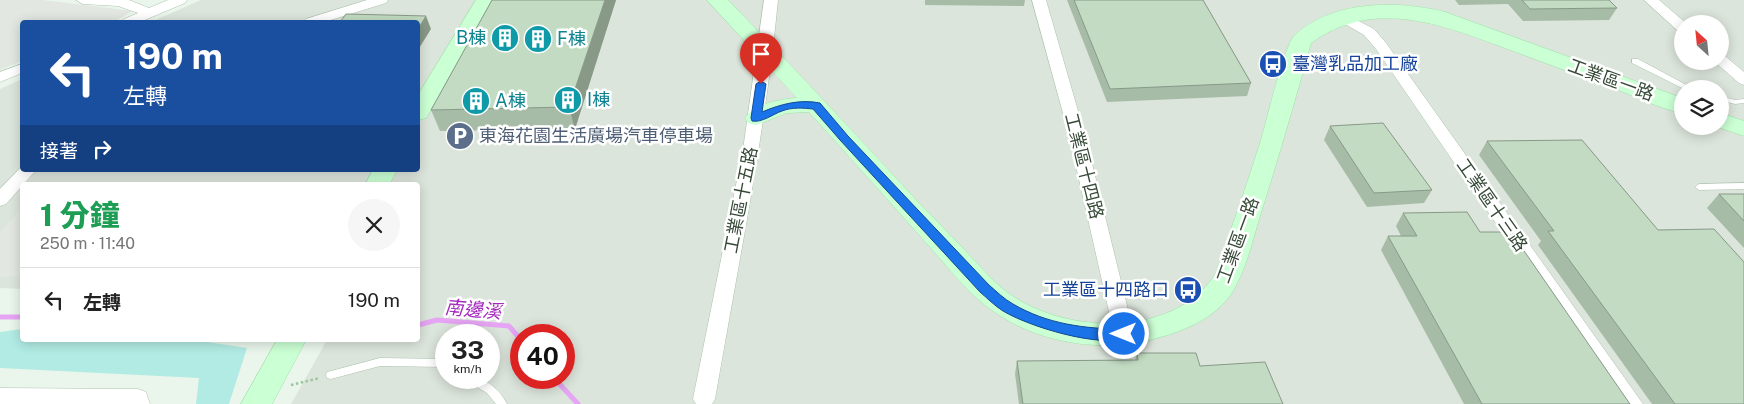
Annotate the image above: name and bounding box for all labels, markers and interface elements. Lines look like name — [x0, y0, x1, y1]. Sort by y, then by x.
north arrow — [1674, 15, 1729, 70]
map controls — [1674, 15, 1729, 135]
building icon: B棟 — [490, 23, 520, 53]
building icon: F棟 — [523, 24, 553, 54]
place label: B棟 — [456, 27, 486, 48]
place label: F棟 — [557, 28, 586, 49]
pin — [740, 33, 782, 84]
text: 190 m — [123, 36, 223, 77]
icon: left — [40, 40, 105, 105]
icon: arrive — [747, 40, 775, 68]
bus stop icon: 臺灣乳品加工廠 — [1258, 49, 1288, 79]
place label: 臺灣乳品加工廠 — [1292, 53, 1418, 74]
street label: 工業區一路 — [1565, 54, 1657, 105]
button: layers — [1674, 80, 1729, 135]
text: 左轉 — [123, 83, 167, 109]
building icon: I棟 — [553, 85, 583, 115]
building icon: A棟 — [461, 86, 491, 116]
place label: I棟 — [587, 89, 610, 110]
place label: A棟 — [495, 90, 526, 111]
street label: 工業區十四路 — [1061, 111, 1108, 221]
parking icon: 東海花園生活廣場汽車停車場 — [445, 121, 475, 151]
place label: 東海花園生活廣場汽車停車場 — [479, 125, 713, 146]
icon: right — [88, 135, 116, 163]
text: 接著 — [40, 140, 78, 162]
street label: 工業區十五路 — [720, 145, 761, 255]
street label: 工業區十三路 — [1453, 154, 1532, 255]
street label: 工業區一路 — [1212, 194, 1263, 286]
text: 1 分鐘 — [40, 197, 120, 233]
button: close — [348, 199, 400, 251]
text: 250 m · 11:40 — [40, 234, 135, 253]
bus stop icon: 工業區十四路口 — [1173, 275, 1203, 305]
place label: 工業區十四路口 — [1043, 279, 1169, 300]
icon: left — [40, 286, 68, 314]
text: 190 m — [348, 289, 400, 311]
text: 左轉 — [83, 291, 121, 313]
water label: 南邊溪 — [444, 296, 505, 323]
position arrow — [1097, 307, 1149, 359]
speed limit sign: 40 — [510, 324, 575, 389]
text: 33 — [451, 335, 484, 365]
text: km/h — [453, 362, 482, 376]

